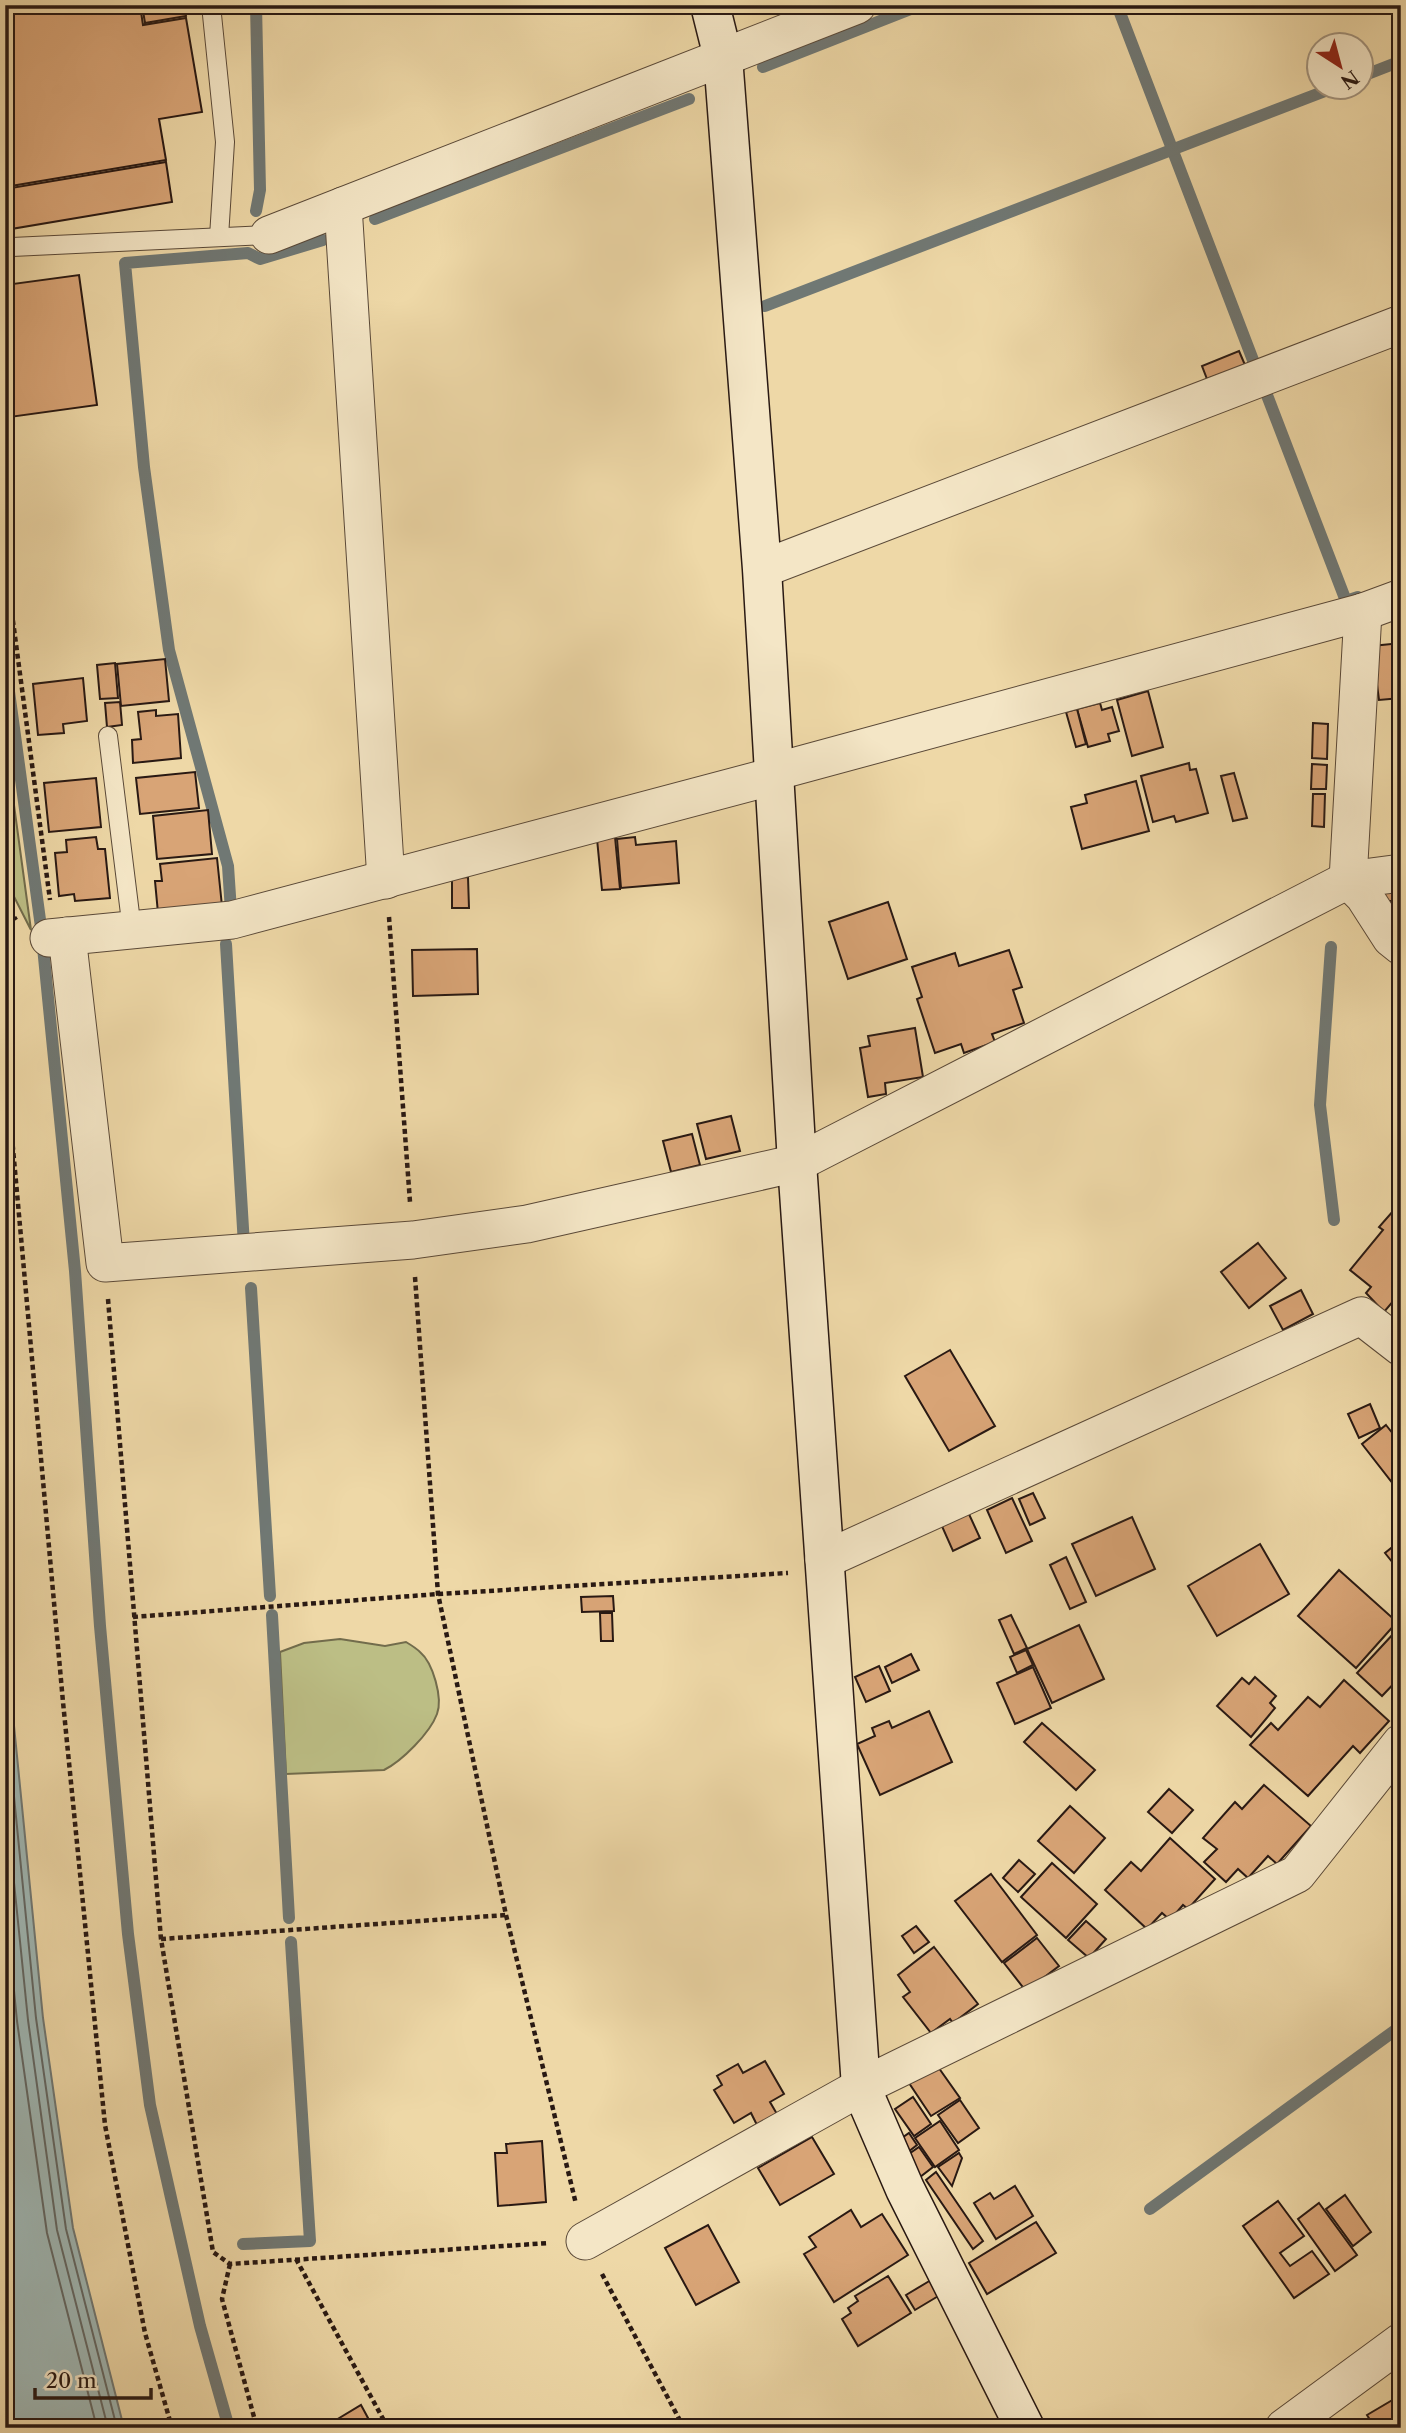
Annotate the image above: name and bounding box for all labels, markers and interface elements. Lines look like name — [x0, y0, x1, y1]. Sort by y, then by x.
north arrow — [1304, 32, 1374, 102]
text: N — [1336, 65, 1363, 94]
scale bar — [35, 2356, 150, 2400]
text: 20 m — [46, 2368, 97, 2393]

